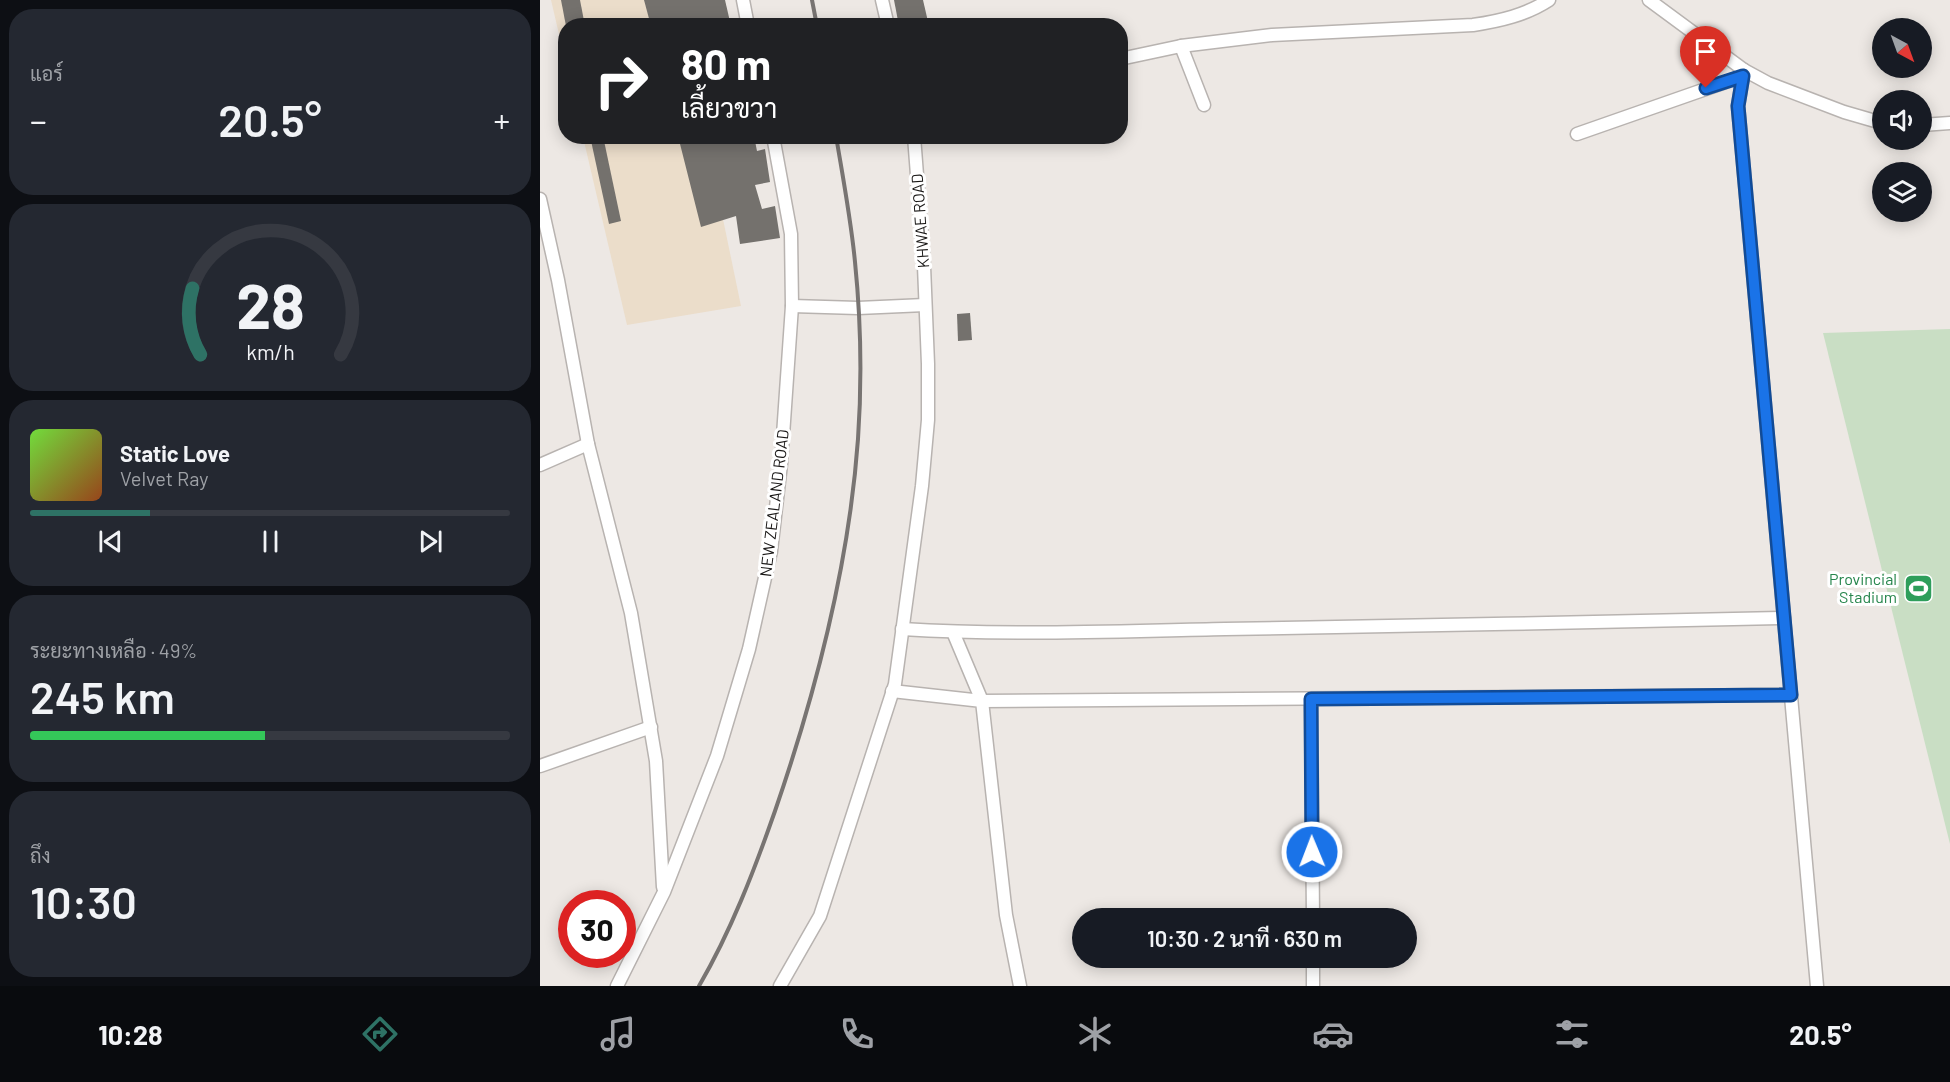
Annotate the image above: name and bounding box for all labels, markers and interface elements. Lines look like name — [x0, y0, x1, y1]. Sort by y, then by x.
north arrow — [1872, 18, 1932, 78]
map controls — [1872, 18, 1932, 222]
pin — [1680, 26, 1731, 88]
icon: arrive — [1689, 35, 1722, 68]
text: 80 m — [681, 38, 771, 88]
icon: right — [582, 42, 660, 120]
text: แอร์ — [30, 61, 63, 85]
button: sound — [1872, 90, 1932, 150]
text: เลี้ยวขวา — [681, 91, 777, 123]
text: 20.5° — [218, 92, 322, 146]
text: − — [30, 100, 47, 140]
text: + — [493, 100, 510, 140]
button: layers — [1872, 162, 1932, 222]
street label: KHWAE ROAD — [907, 173, 932, 269]
text: 28 — [236, 267, 304, 341]
text: km/h — [246, 339, 294, 364]
street label: NEW ZEALAND ROAD — [755, 428, 792, 578]
text: Static Love — [120, 440, 230, 466]
text: Velvet Ray — [120, 466, 209, 490]
icon: previous — [94, 525, 127, 558]
icon: pause — [254, 525, 287, 558]
icon: next — [414, 525, 447, 558]
place label: Provincial Stadium — [1829, 569, 1897, 606]
sports icon: Provincial Stadium — [1902, 572, 1934, 604]
text: ระยะทางเหลือ · 49% — [30, 638, 197, 662]
text: 245 km — [30, 669, 175, 723]
position arrow — [1280, 820, 1344, 884]
text: ถึง — [30, 843, 51, 867]
text: 10:30 — [30, 874, 137, 928]
speed limit sign: 30 — [558, 890, 636, 968]
text: 10:30 · 2 นาที · 630 m — [1147, 925, 1342, 951]
icon: directions — [359, 1013, 401, 1055]
icon: music — [597, 1013, 639, 1055]
icon: phone — [836, 1013, 878, 1055]
icon: climate — [1074, 1013, 1116, 1055]
icon: car — [1312, 1013, 1354, 1055]
icon: filters — [1551, 1013, 1593, 1055]
text: 10:28 — [98, 1018, 163, 1050]
text: 20.5° — [1789, 1018, 1852, 1050]

